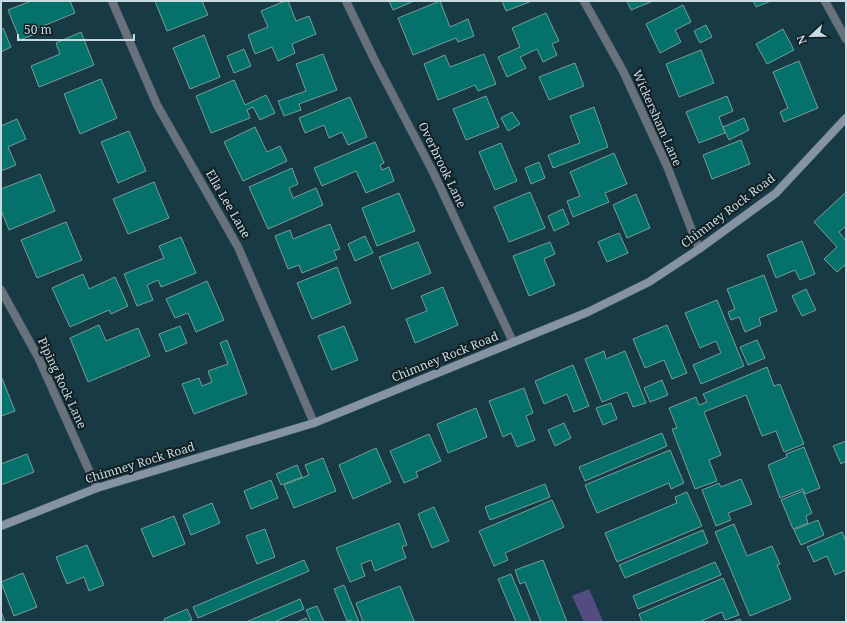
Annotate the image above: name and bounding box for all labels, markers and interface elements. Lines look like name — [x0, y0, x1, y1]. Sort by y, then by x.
scale bar — [18, 16, 134, 42]
north arrow — [791, 16, 831, 56]
text: 50 m — [24, 21, 52, 38]
text: N — [793, 33, 810, 47]
street label: Wickersham Lane — [629, 67, 686, 169]
street label: Overbrook Lane — [414, 119, 471, 210]
street label: Ella Lee Lane — [202, 166, 255, 241]
street label: Chimney Rock Road — [677, 169, 779, 252]
street label: Chimney Rock Road — [389, 327, 501, 386]
street label: Piping Rock Lane — [34, 334, 91, 431]
street label: Chimney Rock Road — [83, 438, 197, 487]

